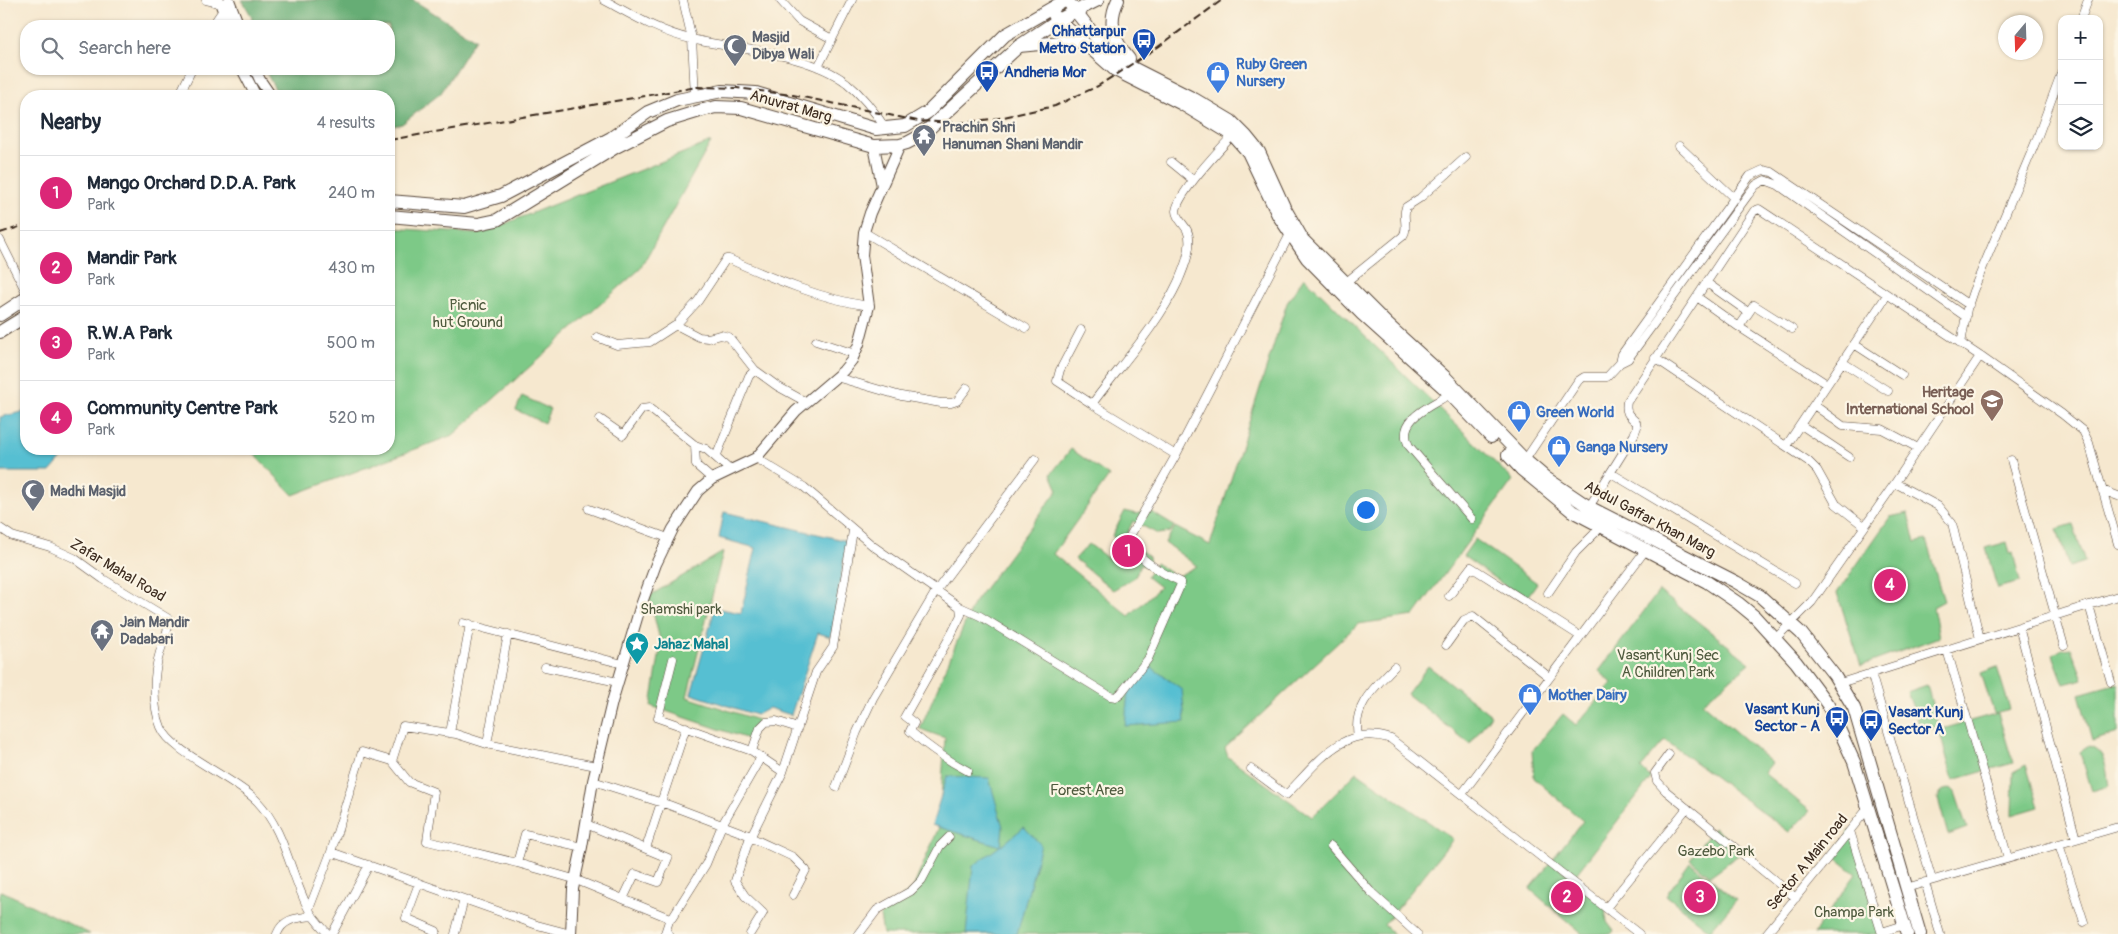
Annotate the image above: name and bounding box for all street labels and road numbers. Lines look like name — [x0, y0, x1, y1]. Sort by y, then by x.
street label: Anuvrat Marg — [748, 86, 834, 127]
street label: Abdul Gaffar Khan Marg — [1581, 477, 1719, 562]
street label: Zafar Mahal Road — [67, 534, 169, 606]
street label: Sector A Main road — [1763, 810, 1852, 915]

